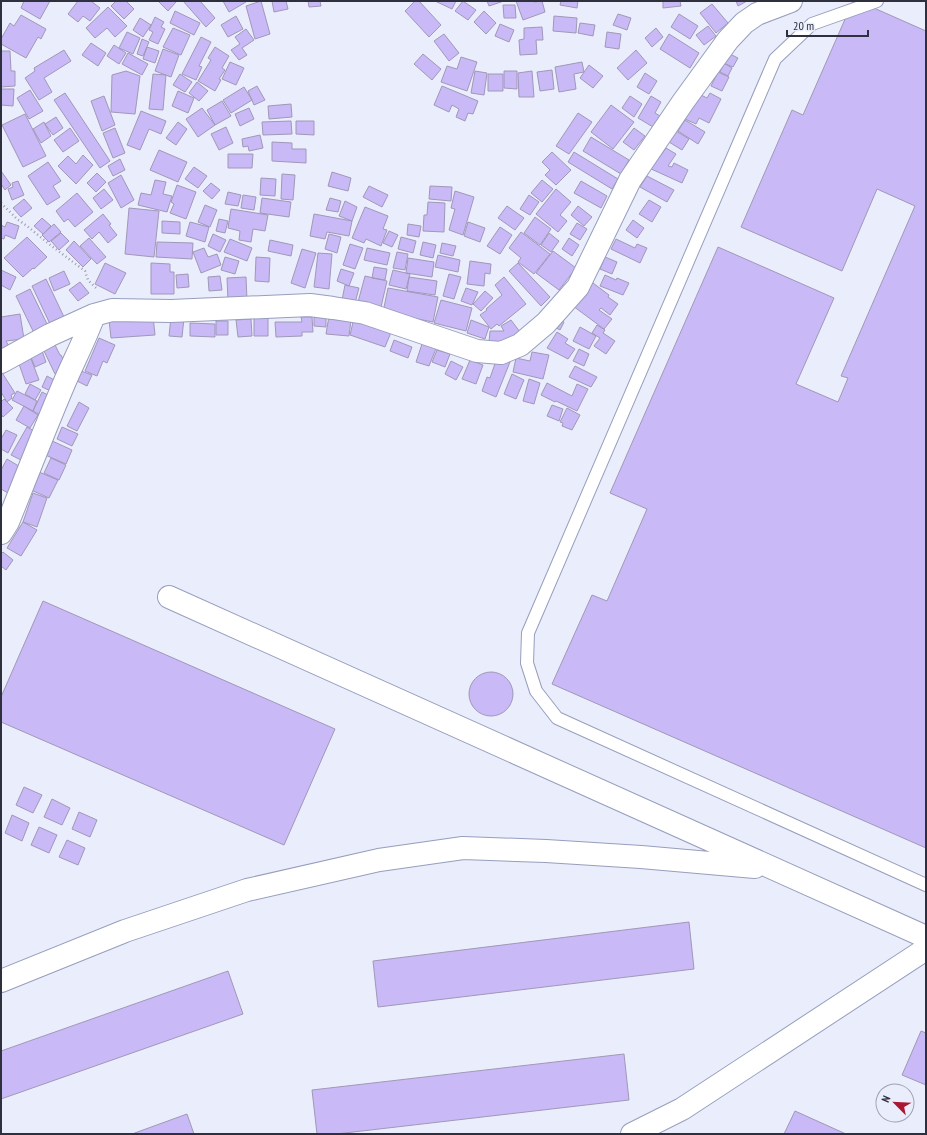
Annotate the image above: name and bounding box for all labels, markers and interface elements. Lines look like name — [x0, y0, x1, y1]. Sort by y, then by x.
scale bar — [787, 12, 868, 38]
text: 20 m — [793, 18, 814, 33]
north arrow — [875, 1083, 915, 1123]
text: N — [878, 1093, 893, 1104]

